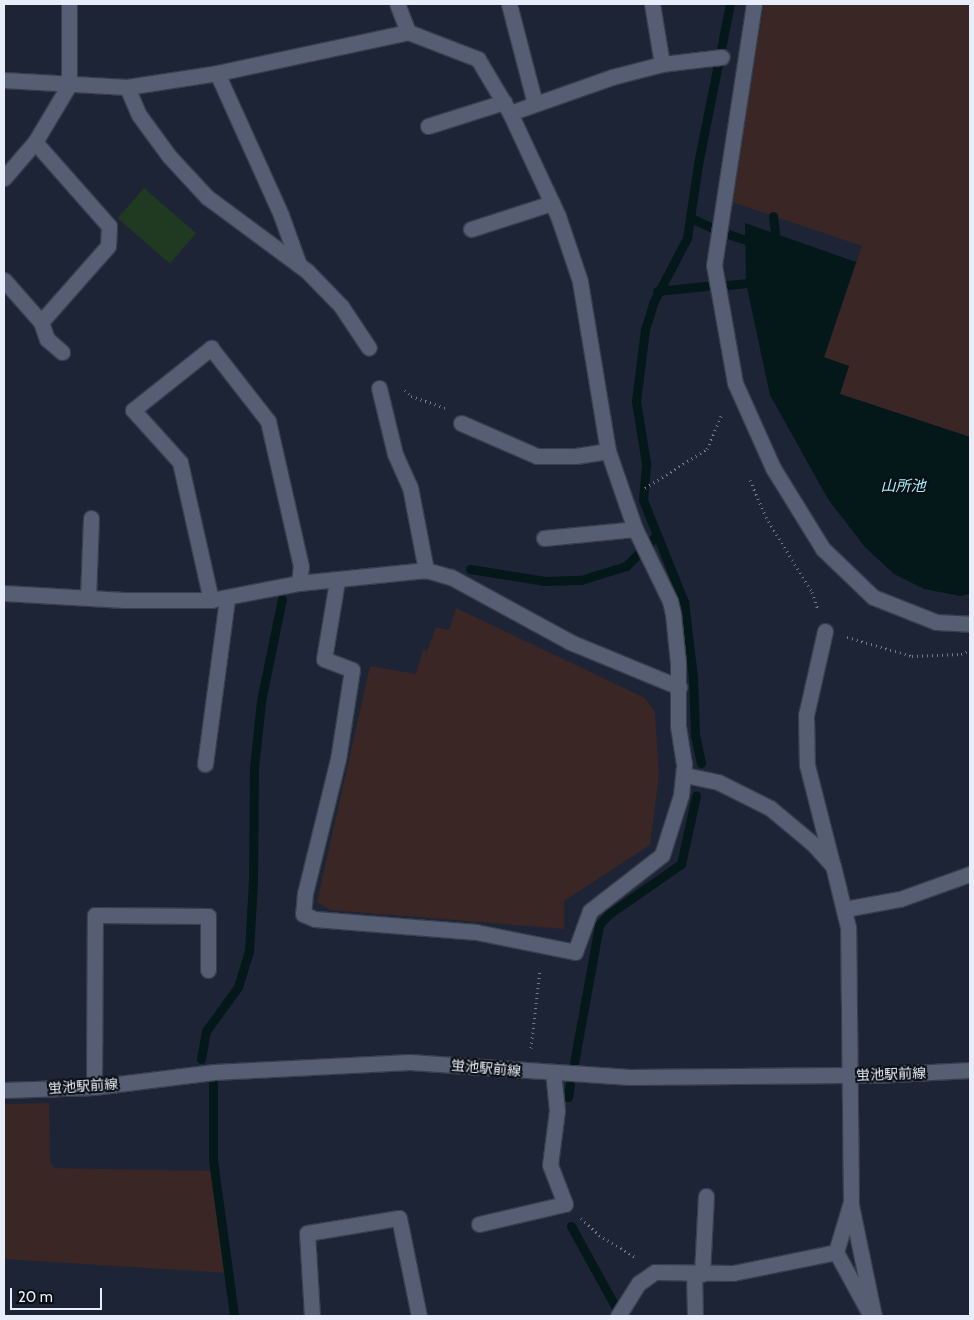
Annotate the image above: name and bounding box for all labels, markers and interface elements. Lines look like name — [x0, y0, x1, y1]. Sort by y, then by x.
water label: 山所池 — [881, 478, 925, 496]
street label: 蛍池駅前線 — [450, 1057, 522, 1079]
street label: 蛍池駅前線 — [856, 1064, 926, 1084]
street label: 蛍池駅前線 — [47, 1075, 119, 1097]
scale bar — [12, 1278, 105, 1310]
text: 20 m — [18, 1288, 53, 1306]

